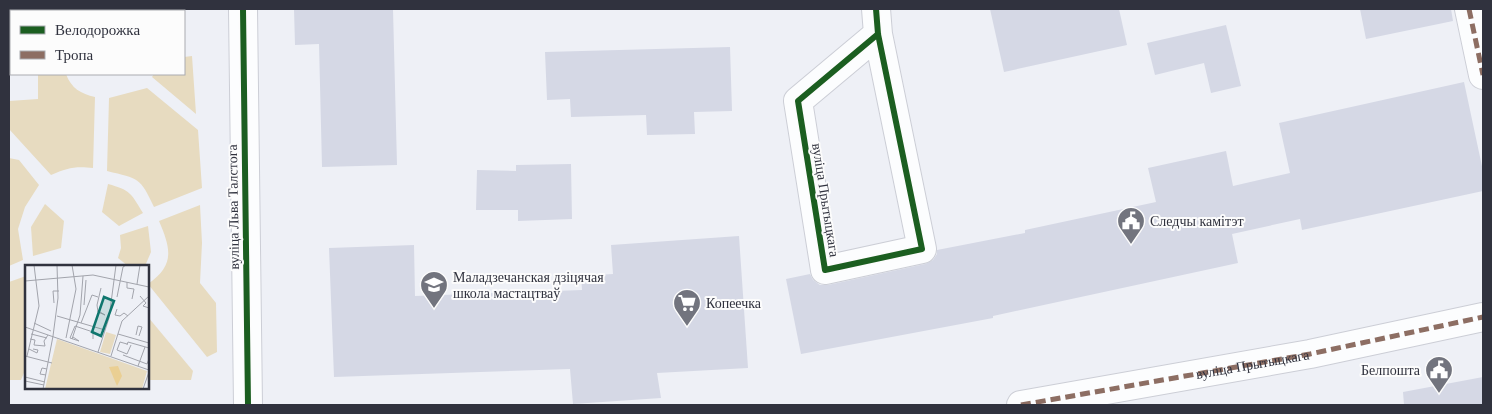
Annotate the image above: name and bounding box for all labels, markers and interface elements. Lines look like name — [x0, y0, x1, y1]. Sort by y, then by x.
legend — [10, 10, 185, 75]
text: Велодорожка — [55, 22, 140, 38]
text: Тропа — [55, 47, 94, 63]
street label: вуліца Прытыцкага — [809, 142, 842, 259]
street label: вуліца Льва Талстога — [225, 143, 242, 270]
public building icon: Следчы камітэт — [1116, 206, 1146, 245]
place label: Следчы камітэт — [1150, 214, 1244, 229]
inset map — [25, 265, 149, 389]
school or university icon: Маладзечанская дзіцячая школа мастацтваў — [419, 270, 449, 309]
place label: Маладзечанская дзіцячая школа мастацтваў — [453, 270, 604, 301]
supermarket icon: Копеечка — [672, 288, 702, 327]
place label: Копеечка — [706, 296, 762, 311]
street label: вуліца Прытыцкага — [1195, 347, 1311, 382]
public building icon: Белпошта — [1424, 355, 1454, 394]
place label: Белпошта — [1361, 363, 1421, 378]

